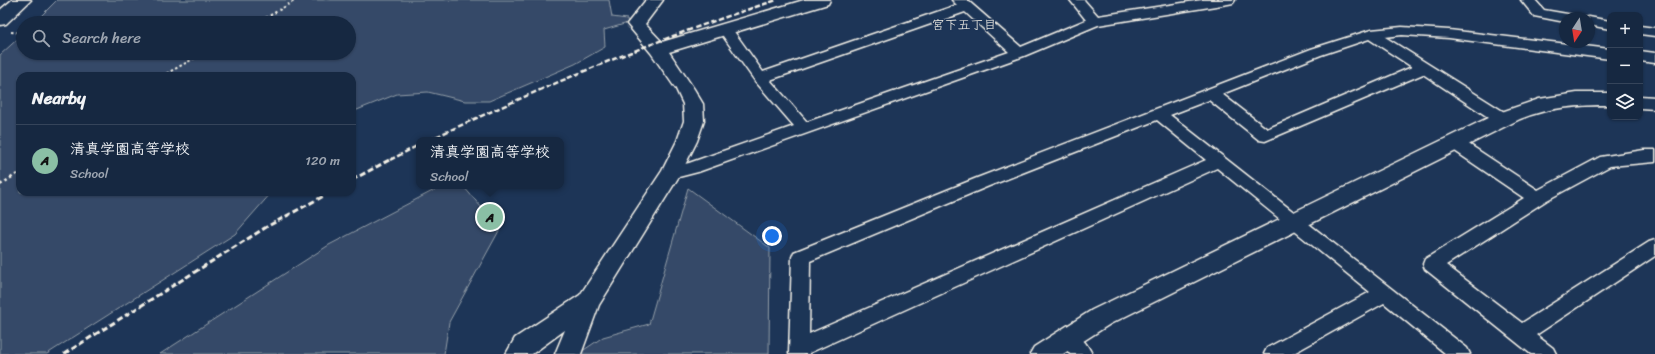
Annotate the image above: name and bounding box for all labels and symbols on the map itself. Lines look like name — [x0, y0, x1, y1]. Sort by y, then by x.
north arrow — [1559, 12, 1595, 48]
district label: 宮下五丁目 — [931, 13, 997, 36]
pin: A — [477, 202, 503, 232]
your location — [762, 226, 782, 246]

